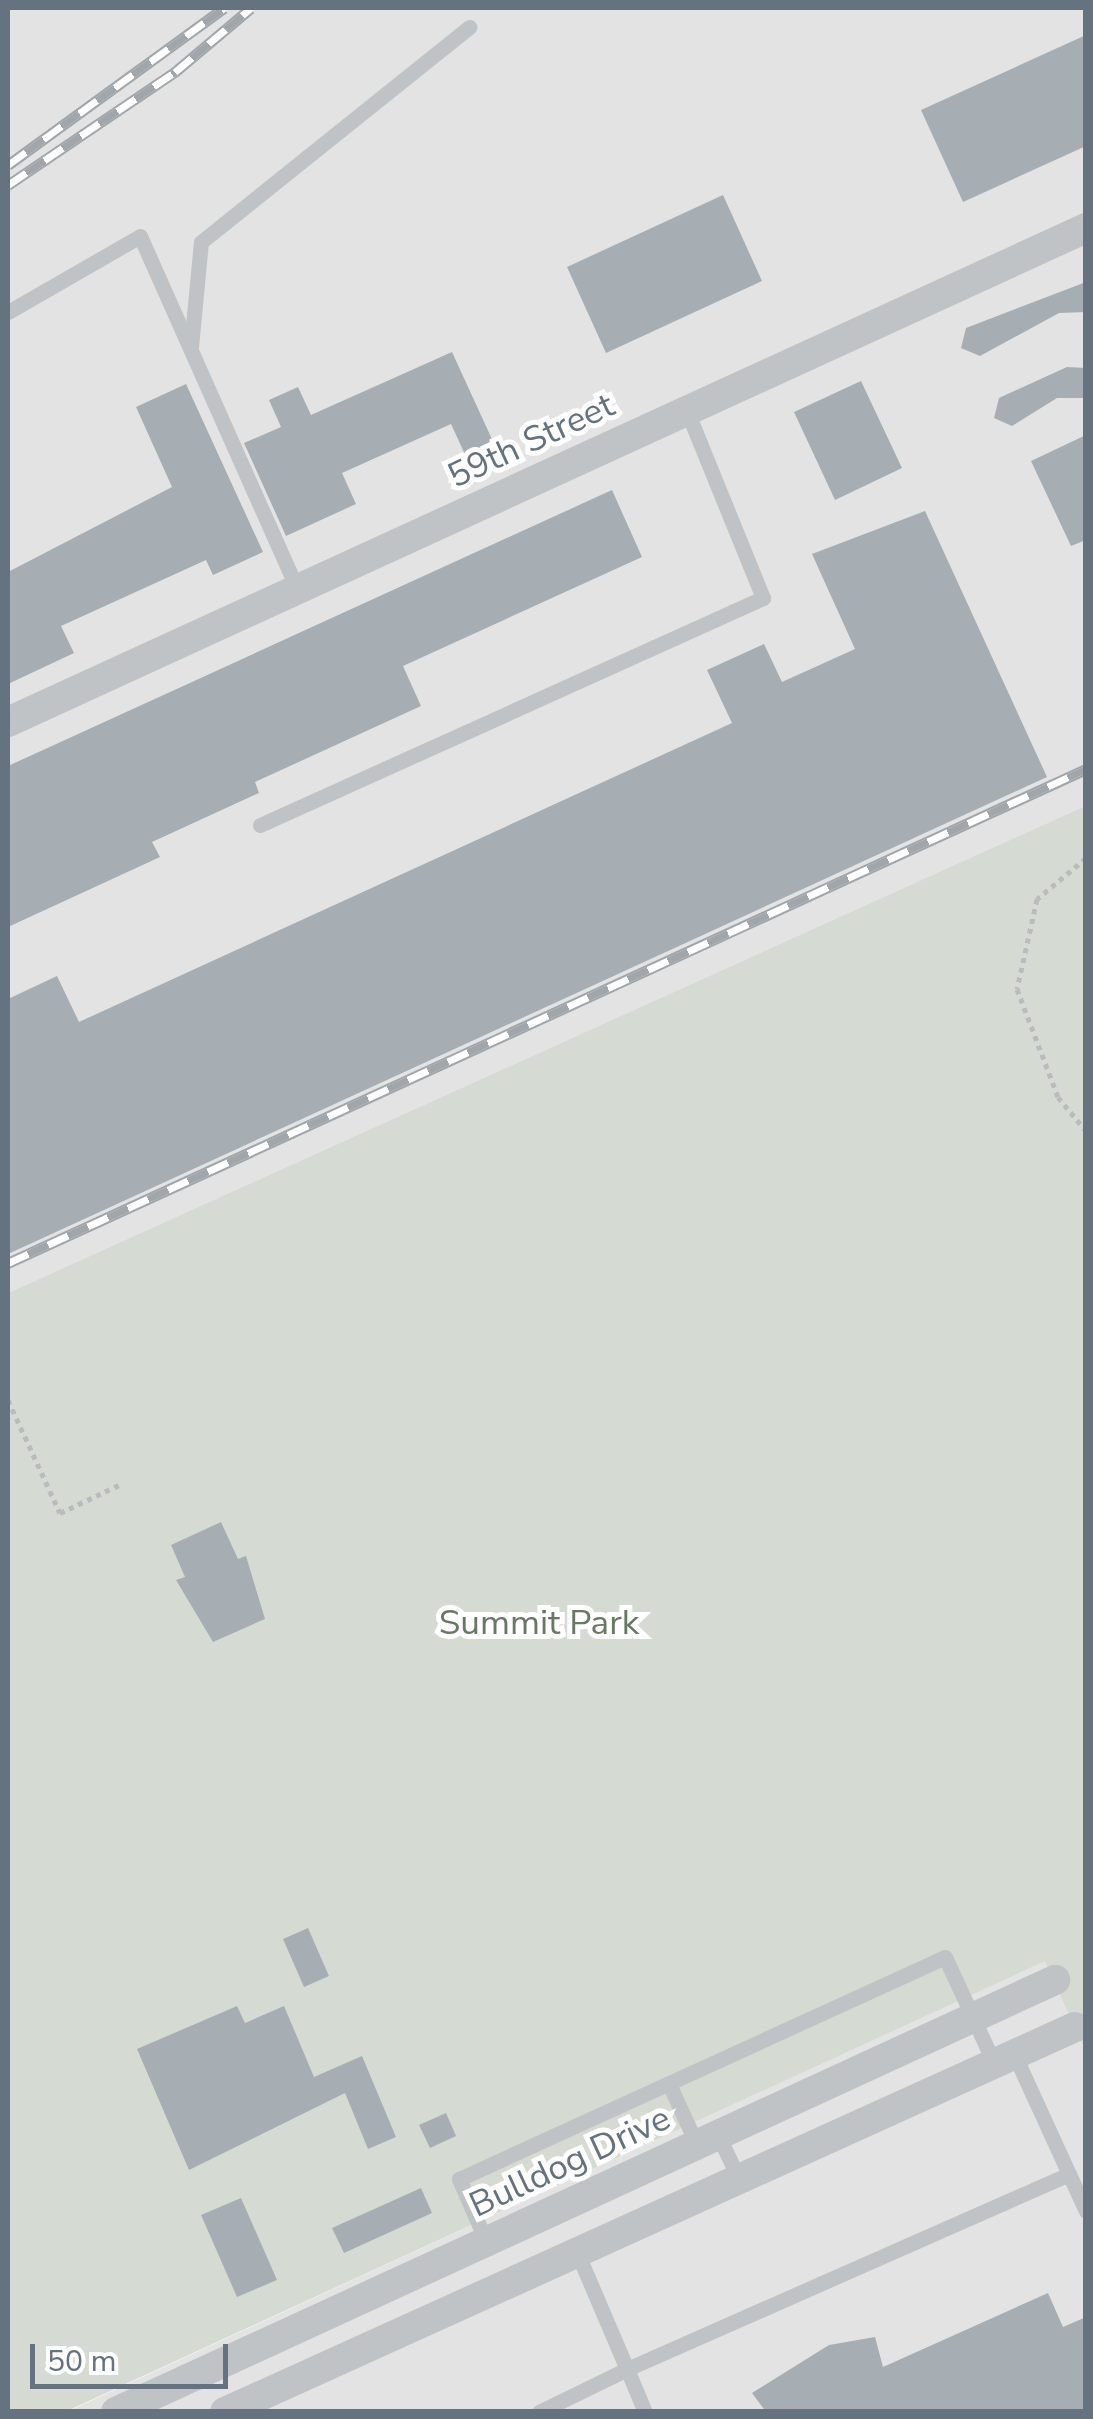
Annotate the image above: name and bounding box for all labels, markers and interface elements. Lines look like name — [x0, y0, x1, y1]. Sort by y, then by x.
street label: 59th Street — [441, 384, 621, 498]
park label: Summit Park — [439, 1602, 639, 1644]
street label: Bulldog Drive — [463, 2097, 677, 2227]
scale bar — [35, 2324, 232, 2386]
text: 50 m — [47, 2341, 116, 2382]

